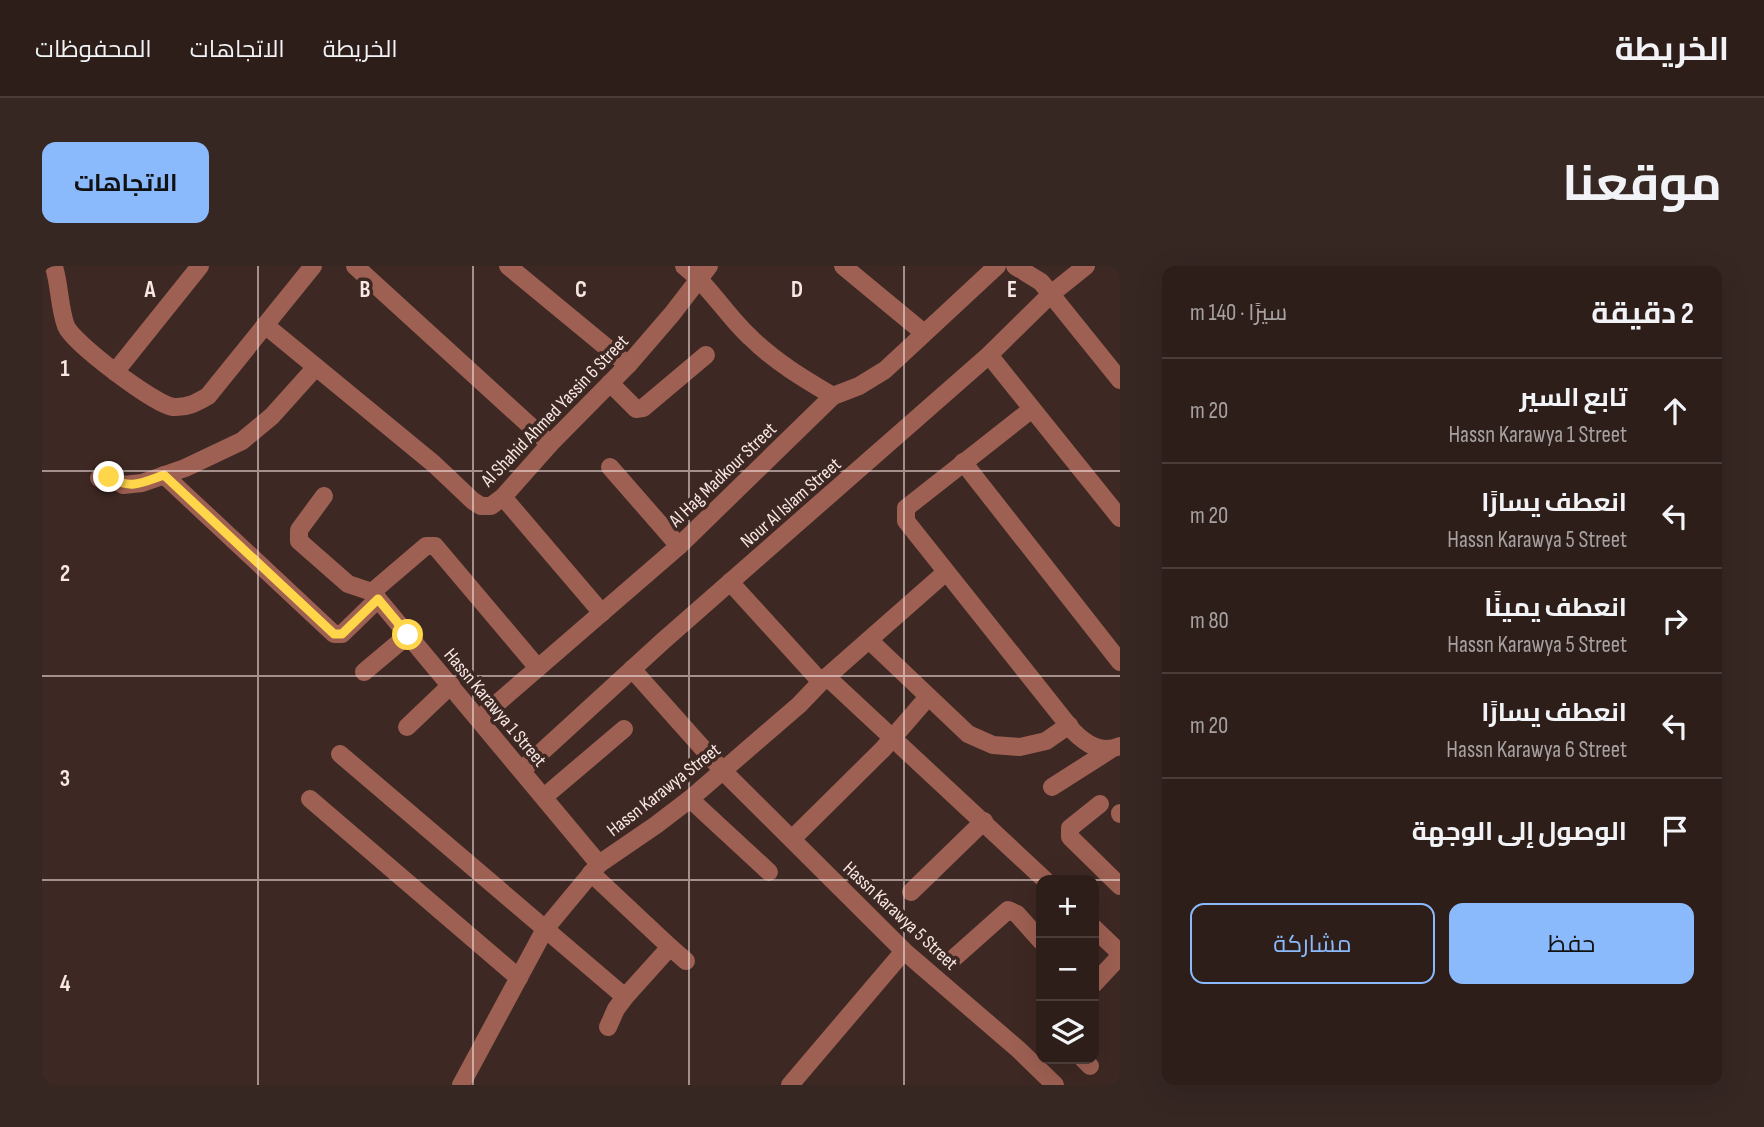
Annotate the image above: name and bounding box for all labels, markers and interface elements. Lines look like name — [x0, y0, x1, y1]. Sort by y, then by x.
text: الخريطة — [1615, 30, 1729, 70]
text: المحفوظات — [35, 35, 152, 64]
text: الاتجاهات — [190, 35, 285, 64]
text: الخريطة — [323, 35, 398, 64]
button: الاتجاهات — [42, 142, 209, 223]
text: موقعنا — [1562, 156, 1722, 215]
text: A — [144, 276, 157, 304]
text: B — [360, 276, 371, 304]
text: C — [575, 276, 587, 304]
text: D — [791, 276, 803, 304]
text: E — [1007, 276, 1017, 304]
text: 2 دقيقة — [1591, 296, 1694, 332]
text: سيرًا · 140 m — [1190, 299, 1287, 327]
street label: Al Shahid Ahmed Yassin 6 Street — [476, 330, 634, 493]
text: 1 — [60, 355, 70, 383]
text: تابع السير — [1520, 383, 1627, 414]
icon: ahead — [1656, 392, 1694, 430]
text: 20 m — [1190, 397, 1228, 425]
street label: Al Hag Madkour Street — [664, 418, 782, 533]
text: Hassn Karawya 1 Street — [1448, 421, 1627, 449]
street label: Nour Al Islam Street — [736, 453, 846, 553]
route end — [93, 461, 124, 492]
text: انعطف يسارًا — [1481, 488, 1627, 519]
icon: left — [1656, 497, 1694, 535]
text: 20 m — [1190, 502, 1228, 530]
text: Hassn Karawya 5 Street — [1447, 526, 1627, 554]
text: 2 — [60, 560, 70, 588]
text: انعطف يمينًا — [1484, 593, 1627, 624]
icon: right — [1656, 602, 1694, 640]
text: 80 m — [1190, 607, 1229, 635]
route start — [392, 619, 423, 650]
text: Hassn Karawya 5 Street — [1447, 631, 1627, 659]
street label: Hassn Karawya 1 Street — [439, 644, 551, 772]
text: انعطف يسارًا — [1481, 698, 1627, 729]
icon: left — [1656, 707, 1694, 745]
text: 20 m — [1190, 712, 1228, 740]
text: Hassn Karawya 6 Street — [1446, 736, 1627, 764]
street label: Hassn Karawya Street — [603, 739, 725, 842]
text: 3 — [60, 765, 70, 793]
icon: arrive — [1656, 812, 1694, 850]
text: الوصول إلى الوجهة — [1412, 817, 1627, 848]
street label: Hassn Karawya 5 Street — [838, 857, 962, 975]
map controls — [1036, 875, 1099, 1064]
button: + — [1036, 875, 1099, 938]
button: مشاركة — [1190, 903, 1435, 984]
button: حفظ — [1449, 903, 1694, 984]
button: − — [1036, 938, 1099, 1001]
text: 4 — [60, 970, 71, 998]
button: layers — [1036, 1001, 1099, 1064]

